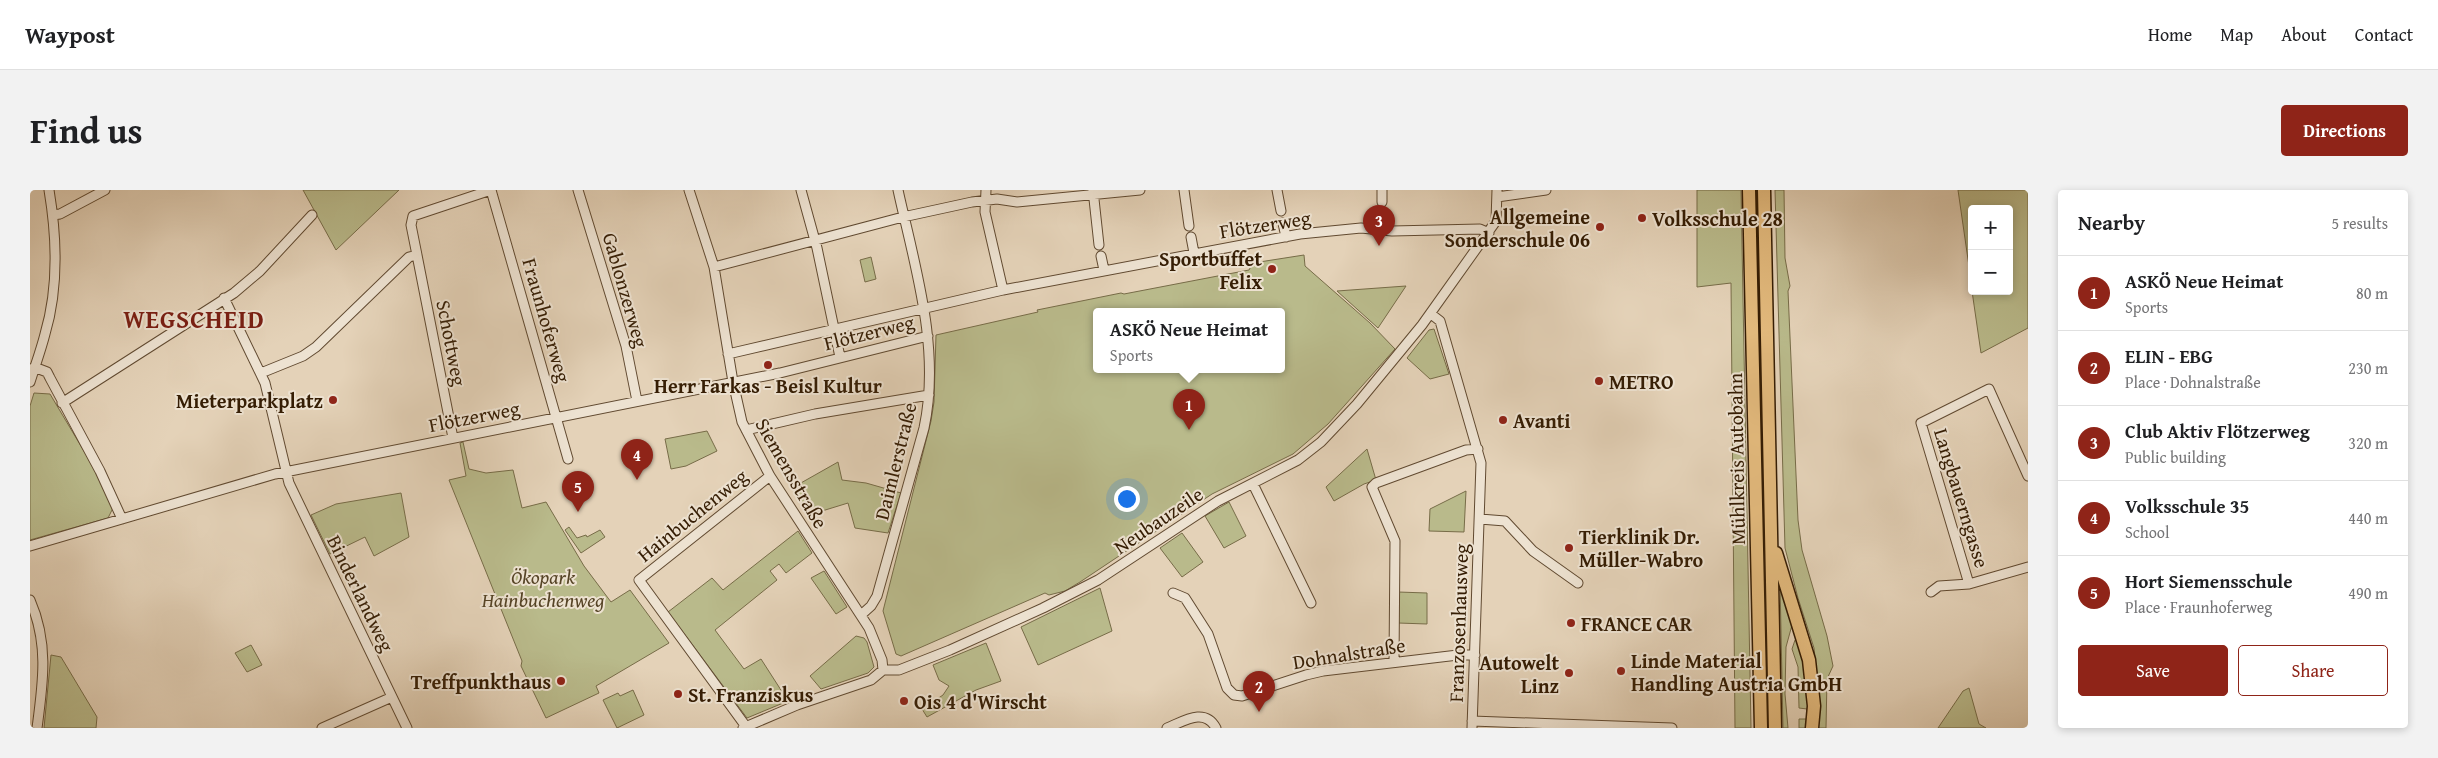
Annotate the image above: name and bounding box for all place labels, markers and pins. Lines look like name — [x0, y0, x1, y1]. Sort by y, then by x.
place label: Allgemeine Sonderschule 06 — [1445, 202, 1590, 254]
place label: Volksschule 28 — [1652, 204, 1783, 233]
pin: 3 — [1363, 205, 1395, 246]
marker: Volksschule 28 — [1636, 212, 1648, 224]
marker: Allgemeine Sonderschule 06 — [1594, 221, 1606, 233]
place label: Sportbuffet Felix — [1159, 244, 1262, 296]
marker: Sportbuffet Felix — [1266, 263, 1278, 275]
marker: Herr Farkas - Beisl Kultur — [762, 359, 774, 371]
place label: METRO — [1609, 367, 1674, 396]
place label: Herr Farkas - Beisl Kultur — [654, 371, 882, 400]
marker: METRO — [1593, 375, 1605, 387]
place label: Mieterparkplatz — [176, 386, 323, 415]
pin: 1 — [1173, 389, 1205, 430]
marker: Mieterparkplatz — [327, 394, 339, 406]
place label: Avanti — [1513, 406, 1571, 435]
marker: Avanti — [1497, 414, 1509, 426]
pin: 4 — [621, 439, 653, 480]
pin: 5 — [562, 471, 594, 512]
place label: Tierklinik Dr. Müller-Wabro — [1579, 522, 1704, 574]
marker: Tierklinik Dr. Müller-Wabro — [1563, 542, 1575, 554]
place label: FRANCE CAR — [1581, 609, 1693, 638]
marker: FRANCE CAR — [1565, 617, 1577, 629]
place label: Linde Material Handling Austria GmbH — [1631, 646, 1842, 698]
place label: Autowelt Linz — [1479, 648, 1559, 700]
marker: Linde Material Handling Austria GmbH — [1615, 665, 1627, 677]
place label: Treffpunkthaus — [411, 667, 551, 696]
marker: Autowelt Linz — [1563, 667, 1575, 679]
pin: 2 — [1243, 671, 1275, 712]
marker: Treffpunkthaus — [555, 675, 567, 687]
place label: St. Franziskus — [688, 680, 813, 709]
place label: Ois 4 d'Wirscht — [914, 687, 1047, 716]
marker: St. Franziskus — [672, 688, 684, 700]
marker: Ois 4 d'Wirscht — [898, 695, 910, 707]

